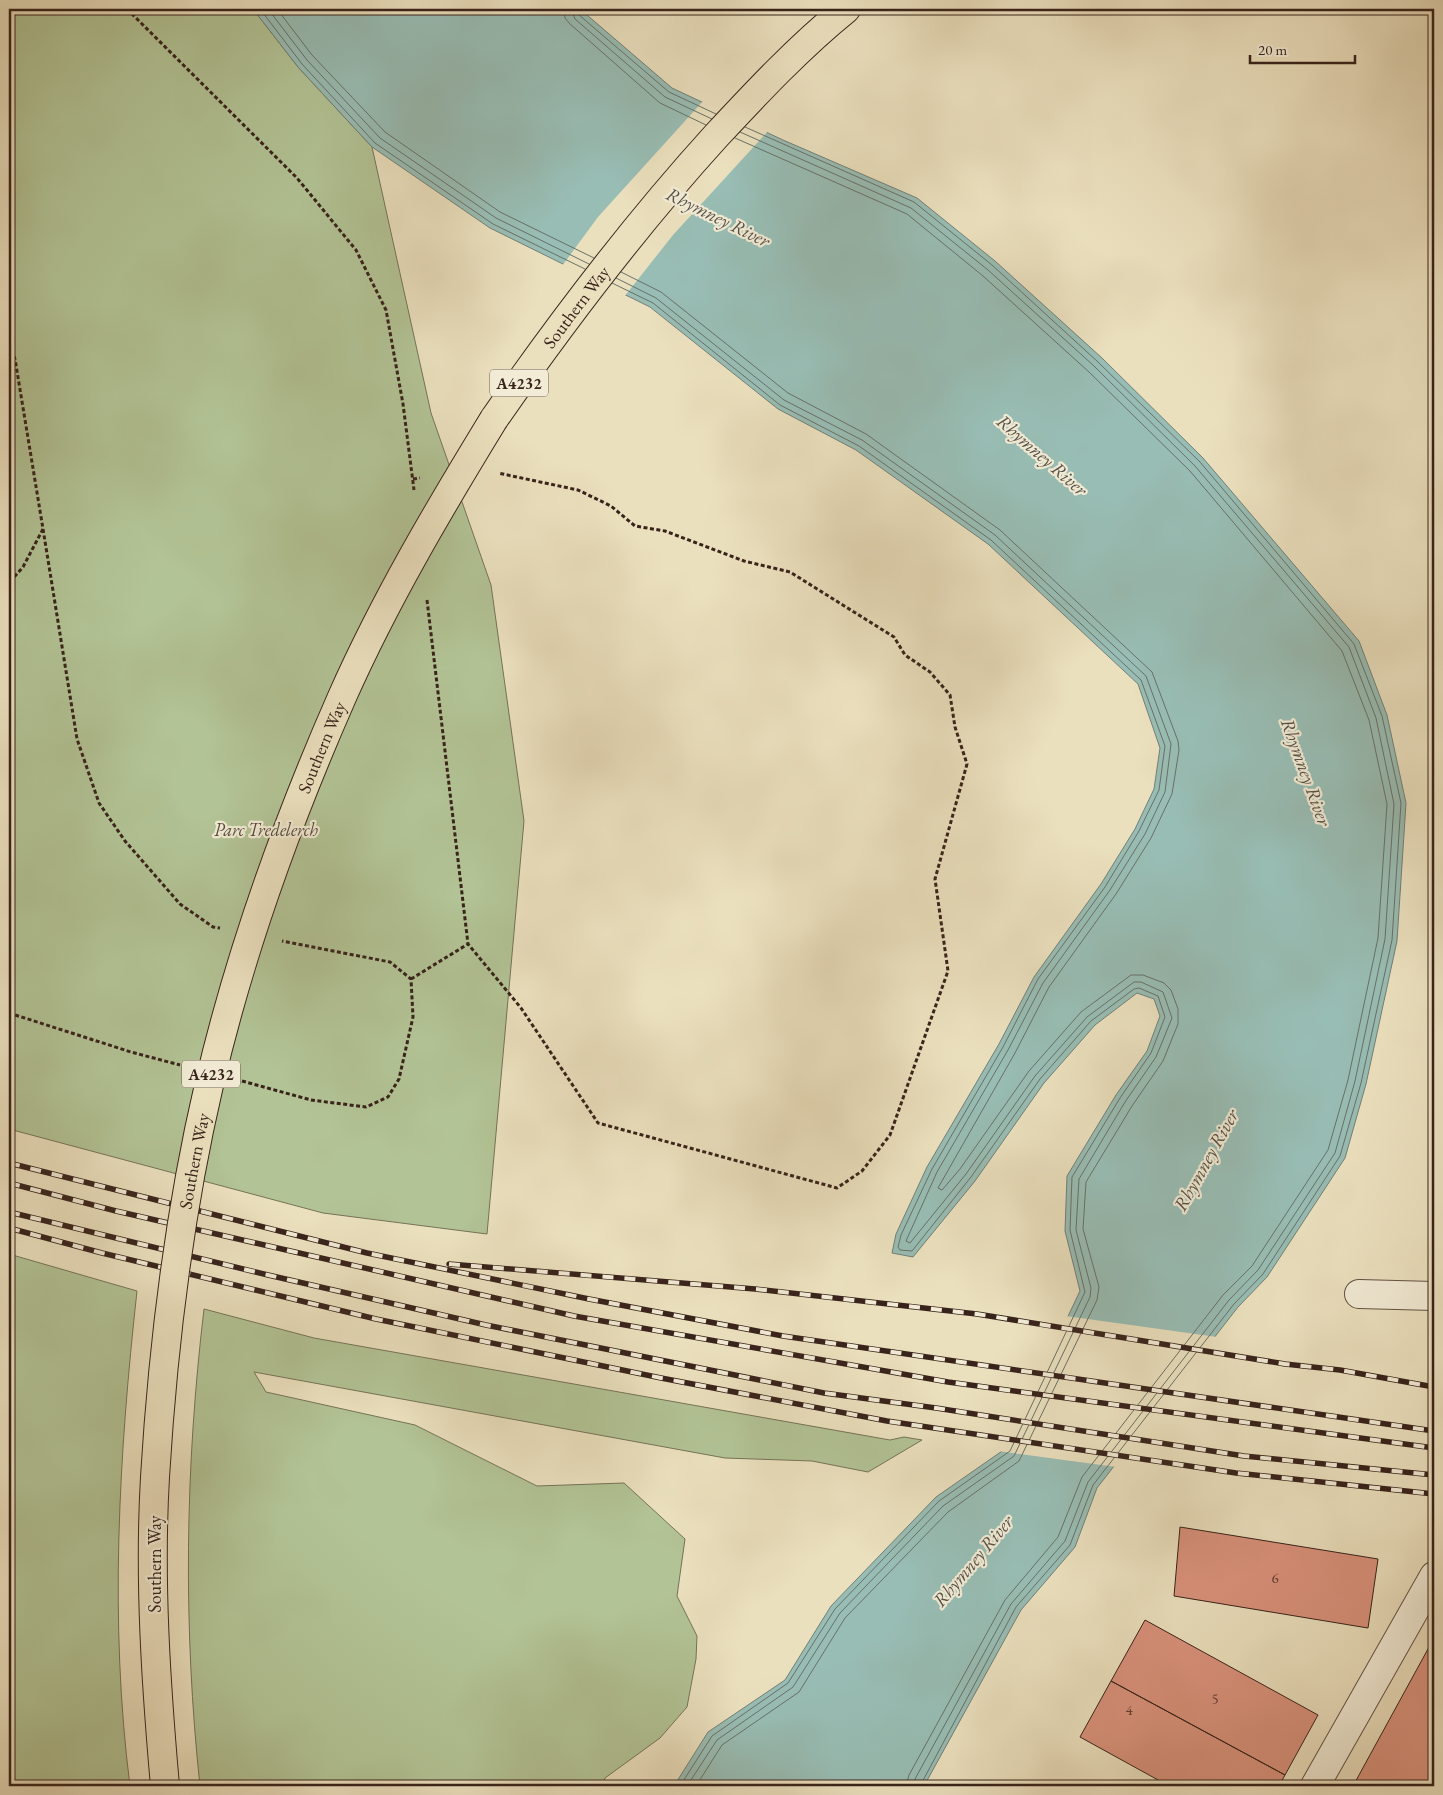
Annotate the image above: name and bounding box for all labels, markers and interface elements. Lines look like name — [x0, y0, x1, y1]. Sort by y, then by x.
scale bar — [1250, 32, 1356, 64]
text: 20 m — [1258, 40, 1287, 59]
water label: Rhymney River — [662, 181, 775, 253]
street label: Southern Way — [537, 261, 614, 352]
road number: A4232 — [490, 369, 548, 396]
water label: Rhymney River — [991, 409, 1093, 502]
street label: Southern Way — [292, 697, 350, 796]
water label: Rhymney River — [1275, 715, 1337, 830]
park label: Parc Tredelerch — [214, 818, 318, 841]
road number: A4232 — [182, 1060, 240, 1088]
water label: Rhymney River — [1168, 1104, 1245, 1215]
street label: Southern Way — [173, 1111, 214, 1211]
water label: Rhymney River — [927, 1509, 1019, 1612]
street label: Southern Way — [143, 1515, 166, 1613]
house number: 6 — [1271, 1568, 1279, 1587]
house number: 5 — [1211, 1689, 1219, 1708]
house number: 4 — [1125, 1700, 1133, 1719]

